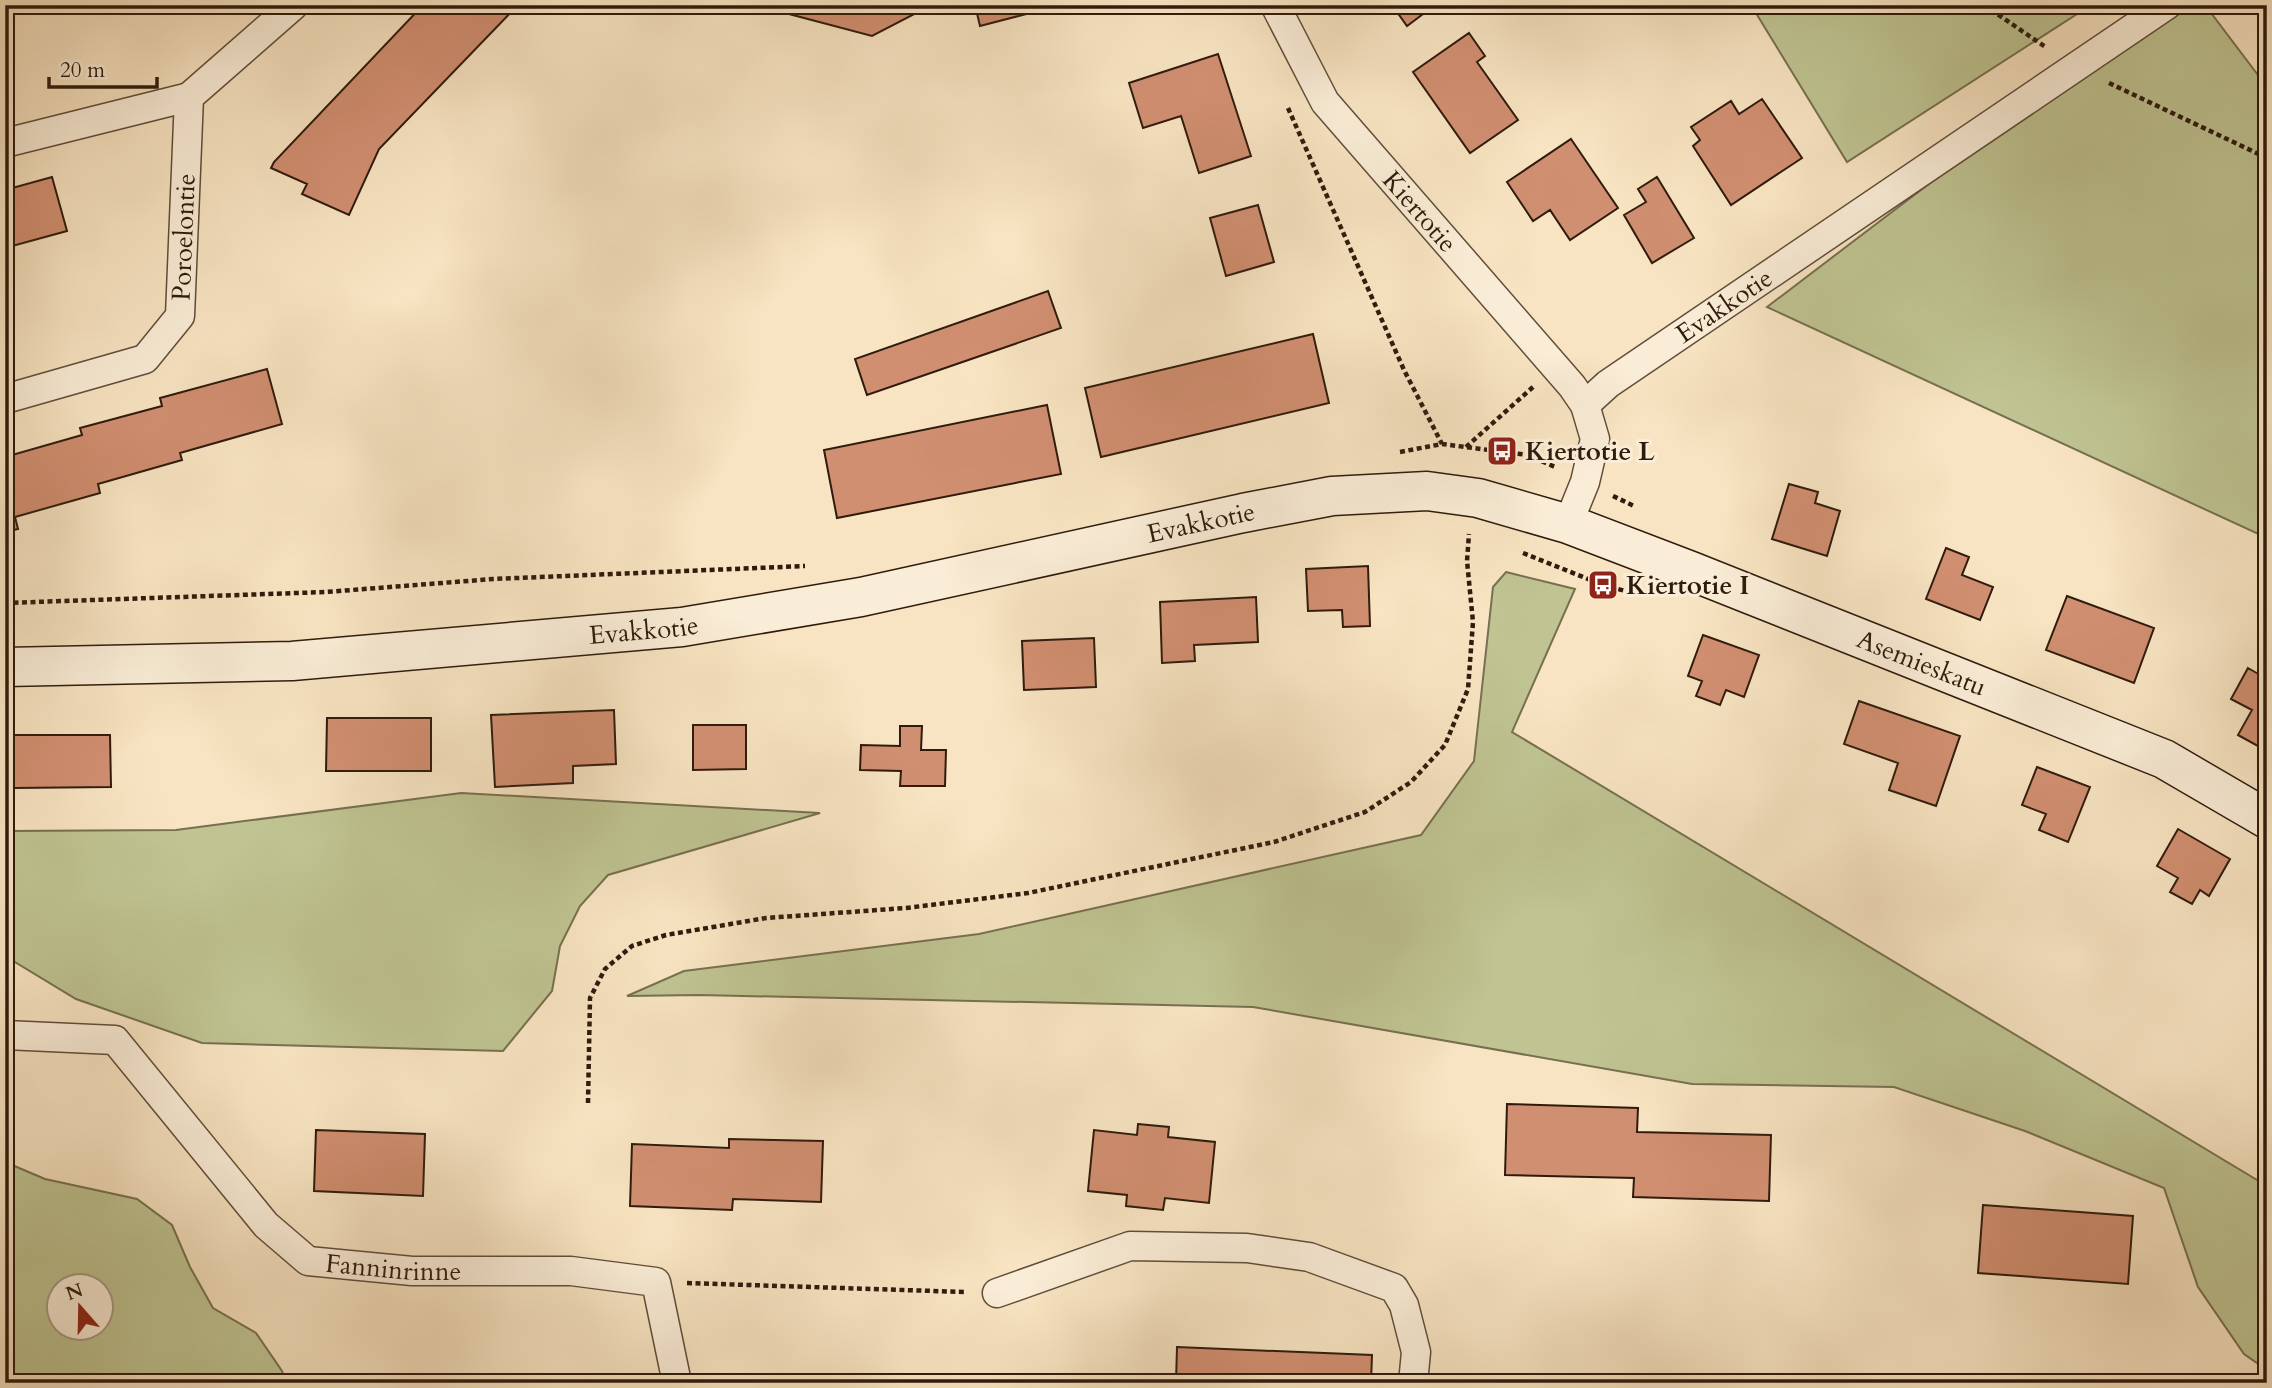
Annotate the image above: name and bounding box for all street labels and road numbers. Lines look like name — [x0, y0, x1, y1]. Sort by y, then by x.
street label: Kiertotie — [1374, 163, 1465, 260]
street label: Poroelontie — [164, 173, 204, 302]
street label: Evakkotie — [1669, 261, 1779, 351]
street label: Evakkotie — [1144, 494, 1258, 552]
street label: Evakkotie — [587, 608, 701, 653]
street label: Asemieskatu — [1852, 622, 1991, 705]
street label: Fanninrinne — [324, 1246, 461, 1289]

